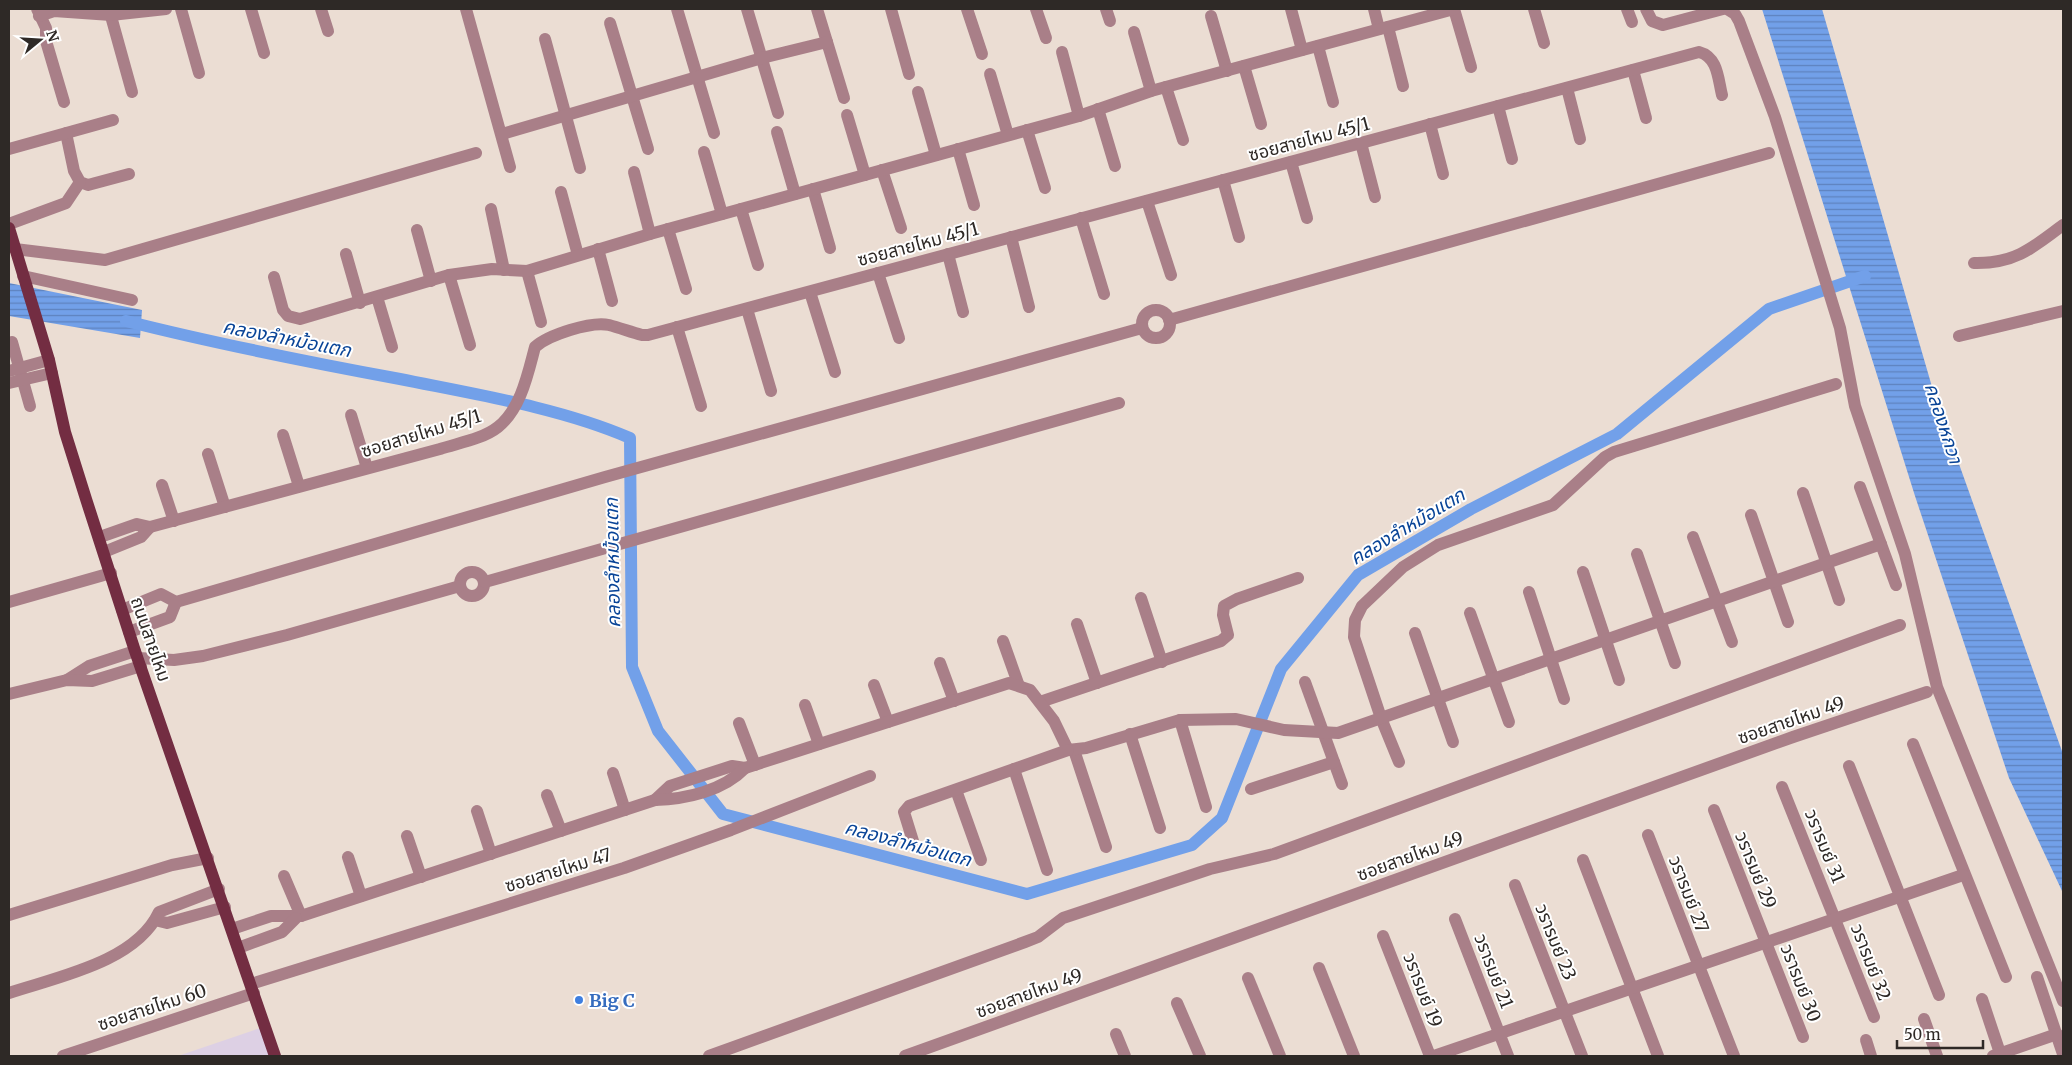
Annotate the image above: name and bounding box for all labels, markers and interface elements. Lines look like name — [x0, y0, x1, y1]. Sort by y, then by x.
north arrow — [15, 15, 65, 65]
text: N — [42, 28, 63, 44]
street label: ซอยสายไหม 45/1 — [1246, 112, 1372, 166]
street label: ซอยสายไหม 45/1 — [855, 217, 981, 271]
water label: คลองลำหม้อแตก — [221, 314, 354, 362]
water label: คลองหกวา — [1920, 380, 1969, 468]
street label: ซอยสายไหม 45/1 — [358, 404, 484, 462]
water label: คลองลำหม้อแตก — [1345, 482, 1469, 570]
water label: คลองลำหม้อแตก — [599, 497, 625, 628]
street label: ถนนสายไหม — [126, 594, 176, 684]
street label: ซอยสายไหม 49 — [1735, 691, 1847, 749]
street label: วรารมย์ 31 — [1800, 806, 1850, 886]
water label: คลองลำหม้อแตก — [842, 815, 974, 872]
street label: ซอยสายไหม 49 — [1354, 826, 1466, 886]
street label: วรารมย์ 29 — [1730, 828, 1782, 912]
street label: ซอยสายไหม 47 — [502, 843, 614, 897]
street label: วรารมย์ 27 — [1664, 852, 1714, 936]
street label: วรารมย์ 23 — [1530, 901, 1582, 983]
street label: วรารมย์ 32 — [1846, 920, 1896, 1004]
street label: วรารมย์ 21 — [1469, 930, 1519, 1012]
street label: วรารมย์ 30 — [1776, 941, 1826, 1025]
street label: วรารมย์ 19 — [1398, 950, 1448, 1030]
street label: ซอยสายไหม 49 — [973, 963, 1085, 1023]
street label: ซอยสายไหม 60 — [95, 979, 209, 1035]
place label: Big C — [589, 989, 635, 1012]
marker: Big C — [573, 994, 585, 1006]
scale bar — [1897, 1018, 1983, 1050]
text: 50 m — [1904, 1025, 1941, 1044]

